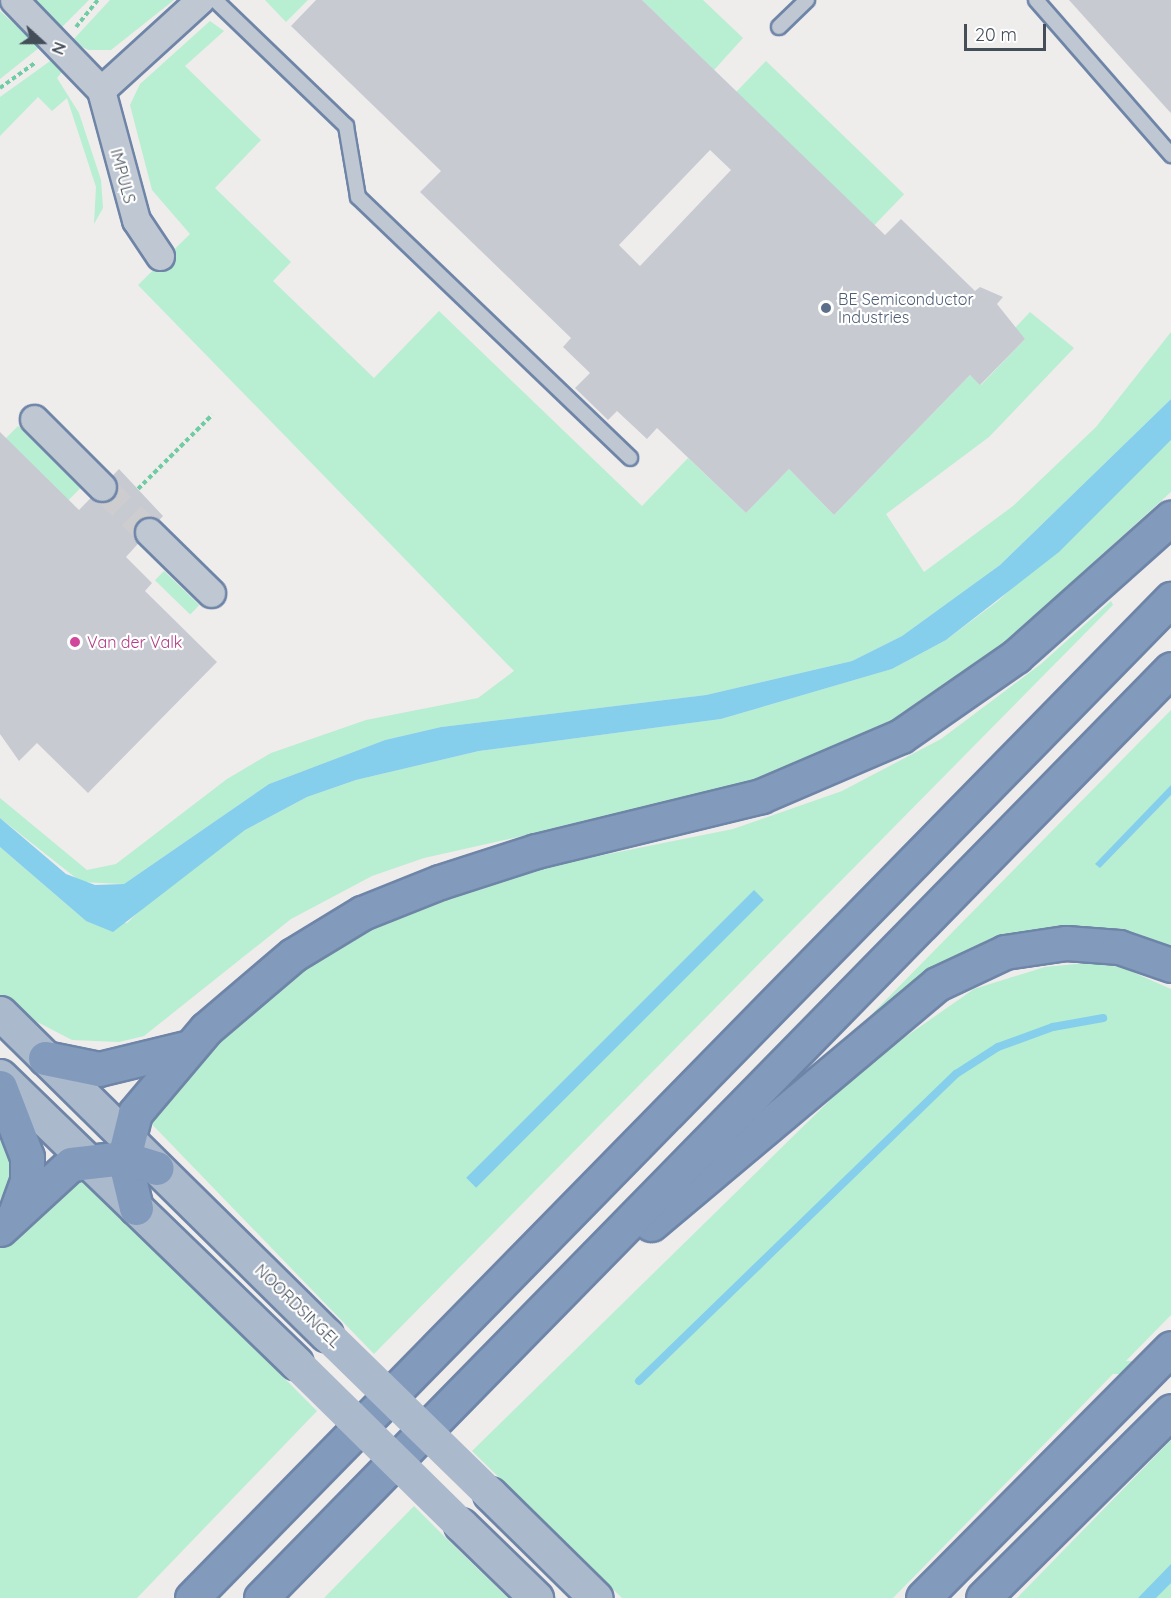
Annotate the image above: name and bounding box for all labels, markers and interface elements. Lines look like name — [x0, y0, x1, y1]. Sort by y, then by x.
north arrow — [12, 12, 72, 72]
scale bar — [967, 12, 1050, 50]
text: 20 m — [975, 23, 1017, 46]
text: N — [47, 39, 70, 58]
street label: IMPULS — [107, 147, 139, 205]
place label: BE Semiconductor Industries — [838, 289, 974, 327]
marker: BE Semiconductor Industries — [819, 301, 833, 315]
place label: Van der Valk — [87, 632, 182, 652]
marker: Van der Valk — [68, 635, 82, 649]
street label: NOORDSINGEL — [251, 1260, 345, 1352]

